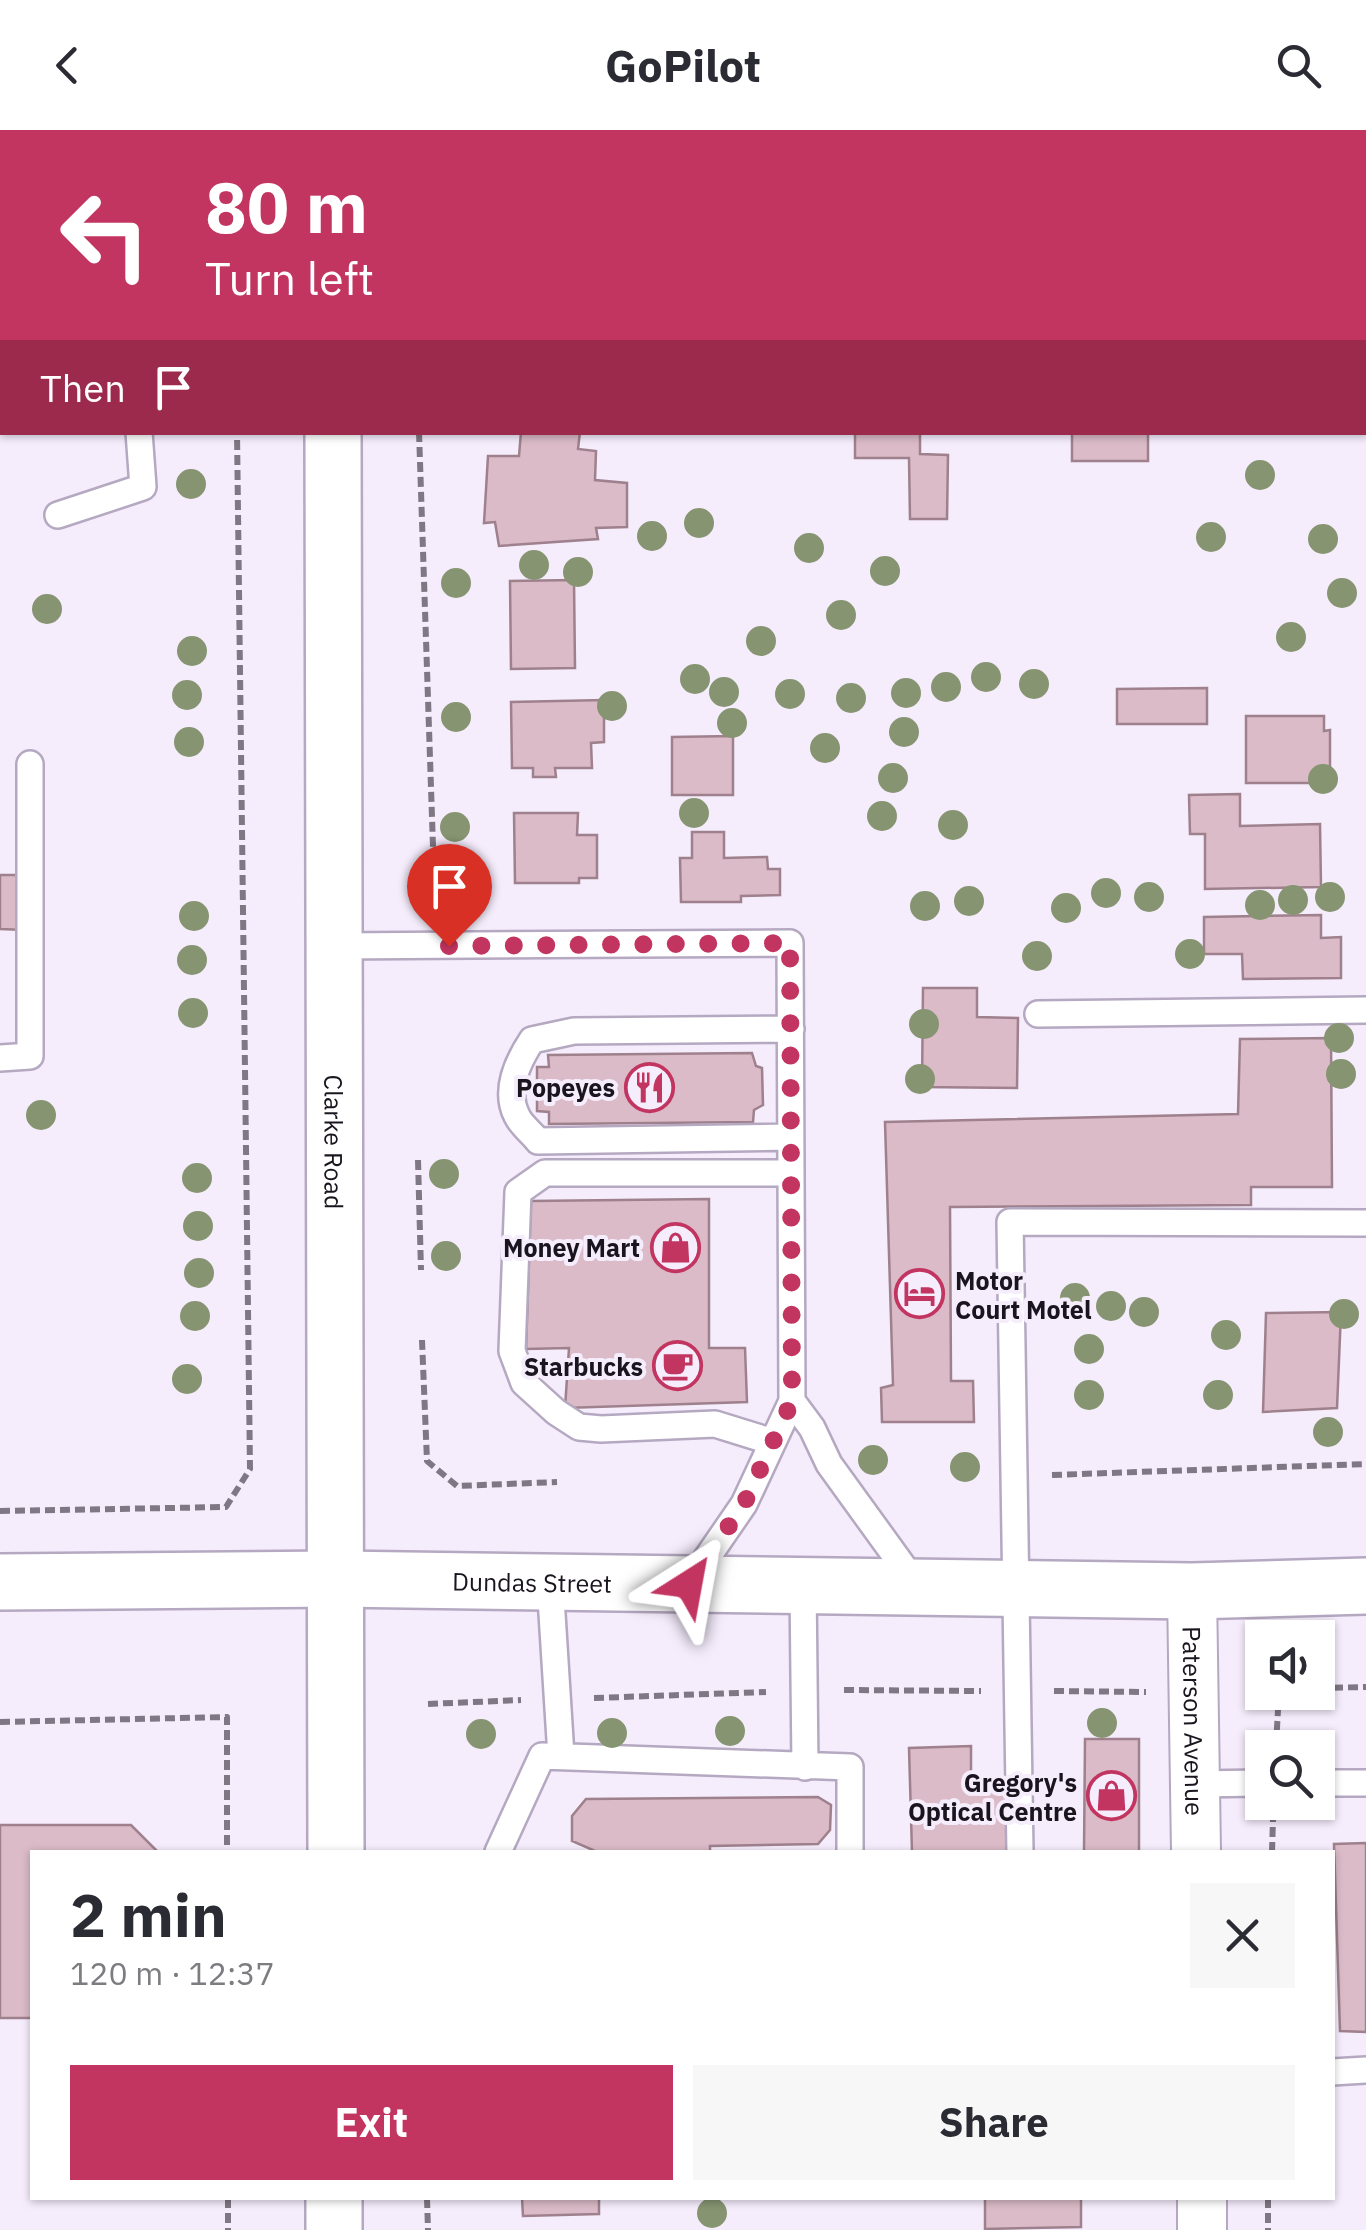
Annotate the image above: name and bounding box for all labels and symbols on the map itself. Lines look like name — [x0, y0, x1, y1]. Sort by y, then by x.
pin — [407, 844, 492, 947]
restaurant icon: Popeyes — [624, 1061, 676, 1113]
place label: Popeyes — [516, 1071, 615, 1104]
street label: Clarke Road — [318, 1075, 351, 1209]
shop icon: Money Mart — [649, 1221, 701, 1273]
place label: Money Mart — [503, 1231, 640, 1264]
place label: Motor Court Motel — [955, 1264, 1092, 1326]
hotel icon: Motor Court Motel — [894, 1268, 946, 1320]
cafe icon: Starbucks — [652, 1340, 704, 1392]
place label: Starbucks — [524, 1350, 643, 1383]
position arrow — [637, 1532, 741, 1636]
street label: Dundas Street — [452, 1564, 612, 1599]
street label: Paterson Avenue — [1176, 1626, 1212, 1816]
place label: Gregory's Optical Centre — [908, 1766, 1077, 1828]
shop icon: Gregory's Optical Centre — [1086, 1770, 1138, 1822]

